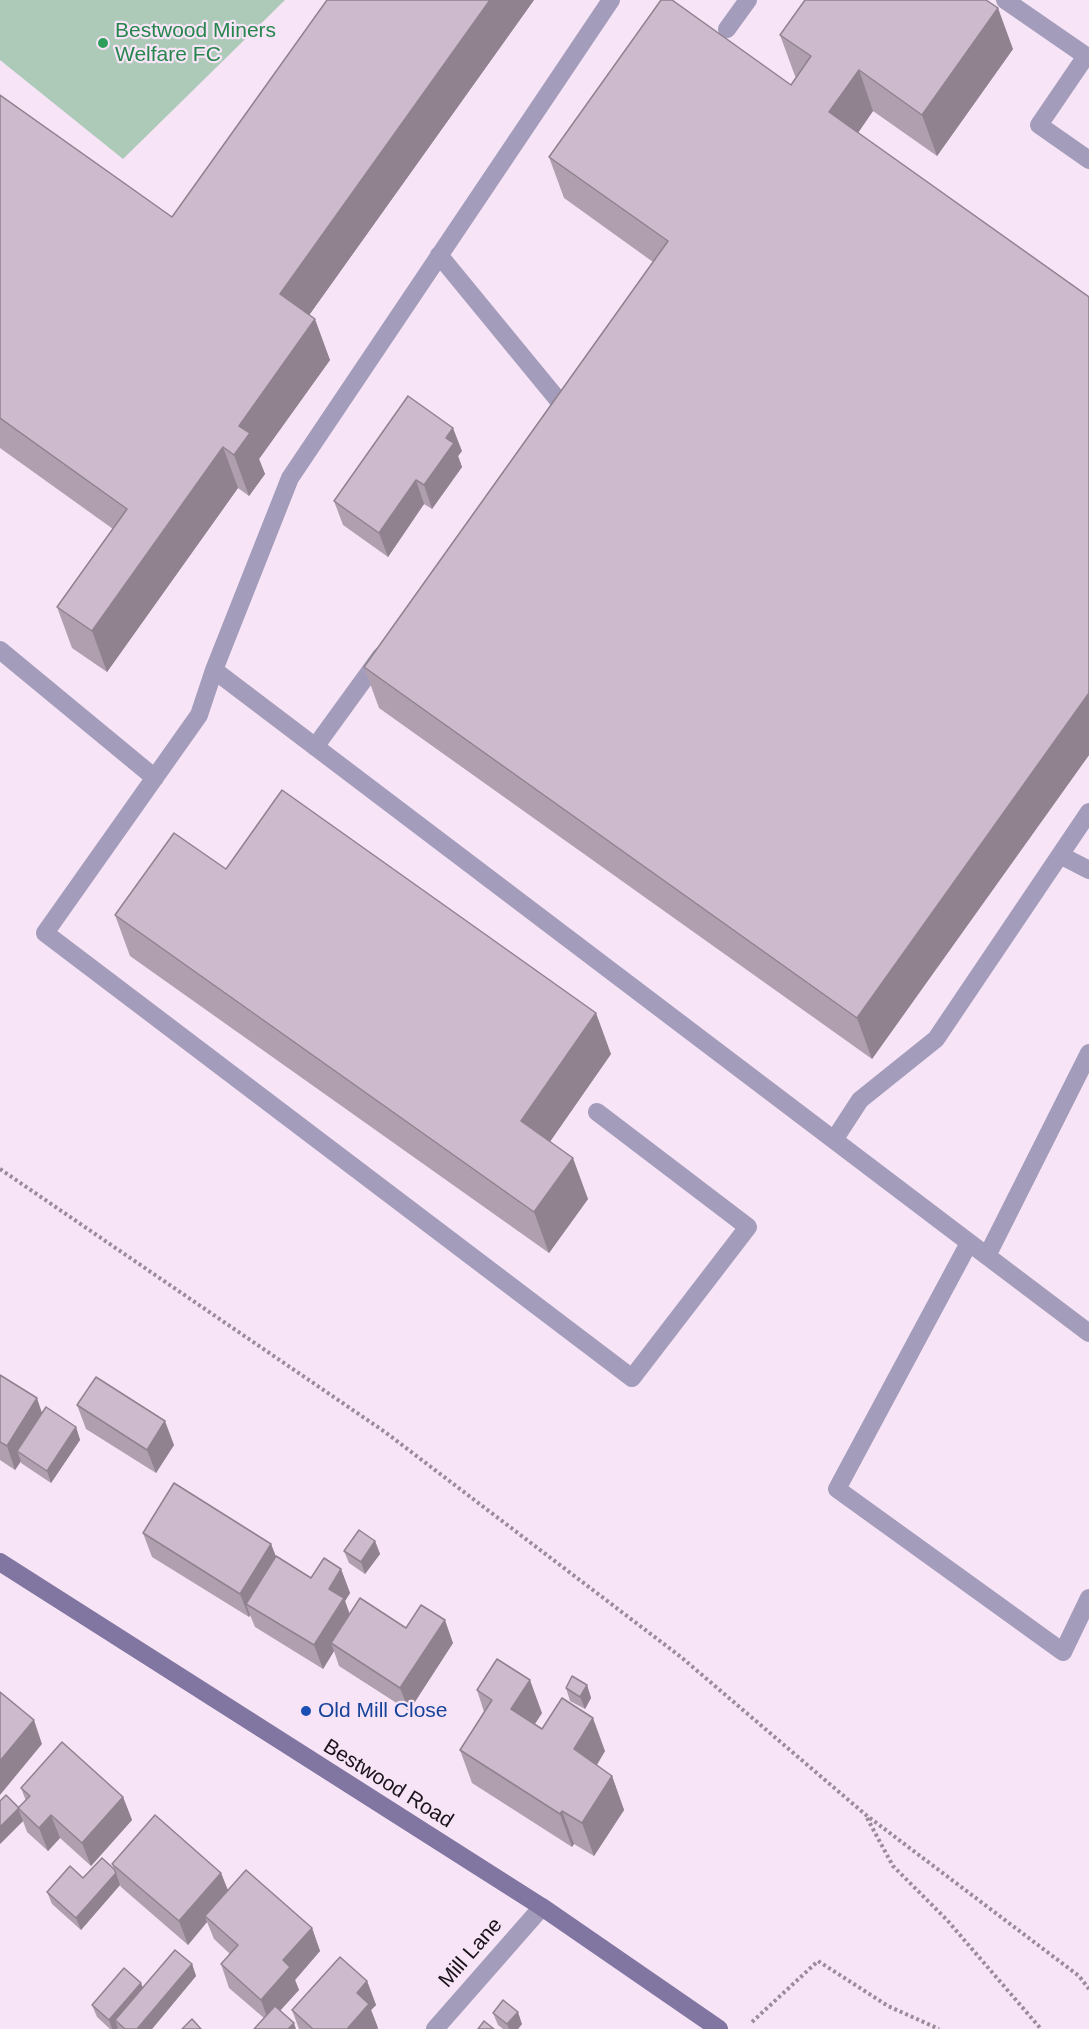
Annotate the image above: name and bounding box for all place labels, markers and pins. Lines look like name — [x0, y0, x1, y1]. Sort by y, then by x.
place label: Bestwood Miners Welfare FC — [115, 18, 276, 68]
marker: Bestwood Miners Welfare FC — [96, 36, 110, 50]
place label: Old Mill Close — [318, 1698, 448, 1724]
marker: Old Mill Close — [299, 1704, 313, 1718]

